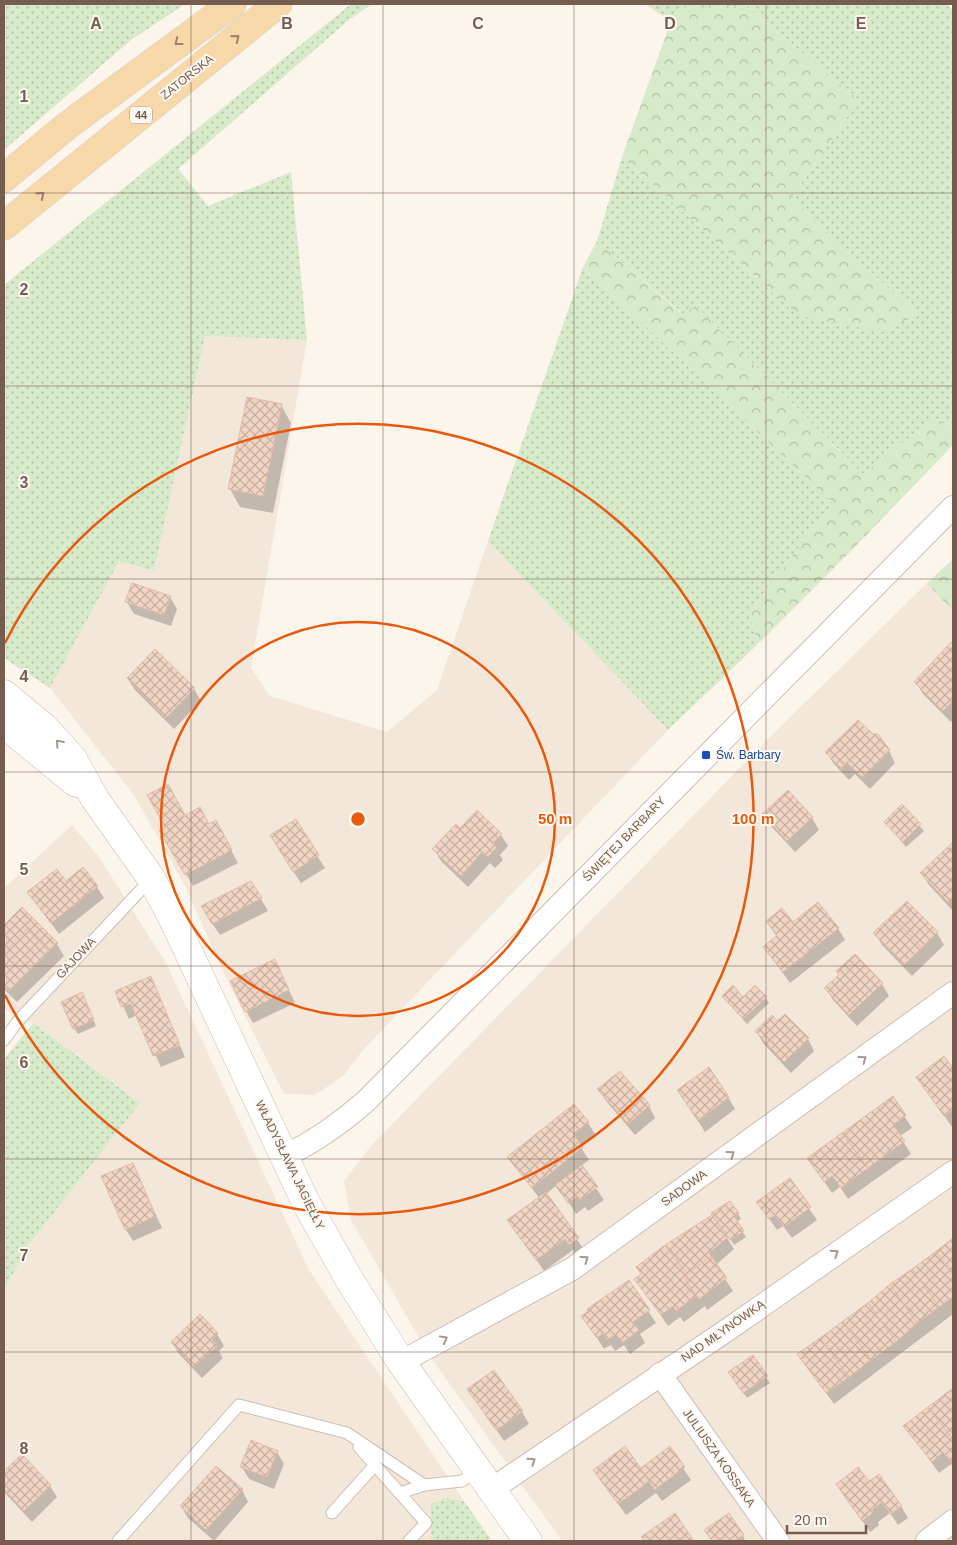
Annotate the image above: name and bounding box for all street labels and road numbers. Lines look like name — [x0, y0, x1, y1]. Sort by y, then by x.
street label: ZATORSKA — [158, 52, 216, 102]
road number: 44 — [130, 106, 152, 124]
street label: ŚWIĘTEJ BARBARY — [579, 793, 668, 884]
street label: GAJOWA — [53, 934, 99, 982]
street label: WŁADYSŁAWA JAGIEŁŁY — [252, 1098, 328, 1232]
street label: SADOWA — [658, 1167, 710, 1209]
street label: NAD MŁYNÓWKĄ — [678, 1296, 768, 1365]
street label: JULIUSZA KOSSAKA — [680, 1406, 758, 1510]

